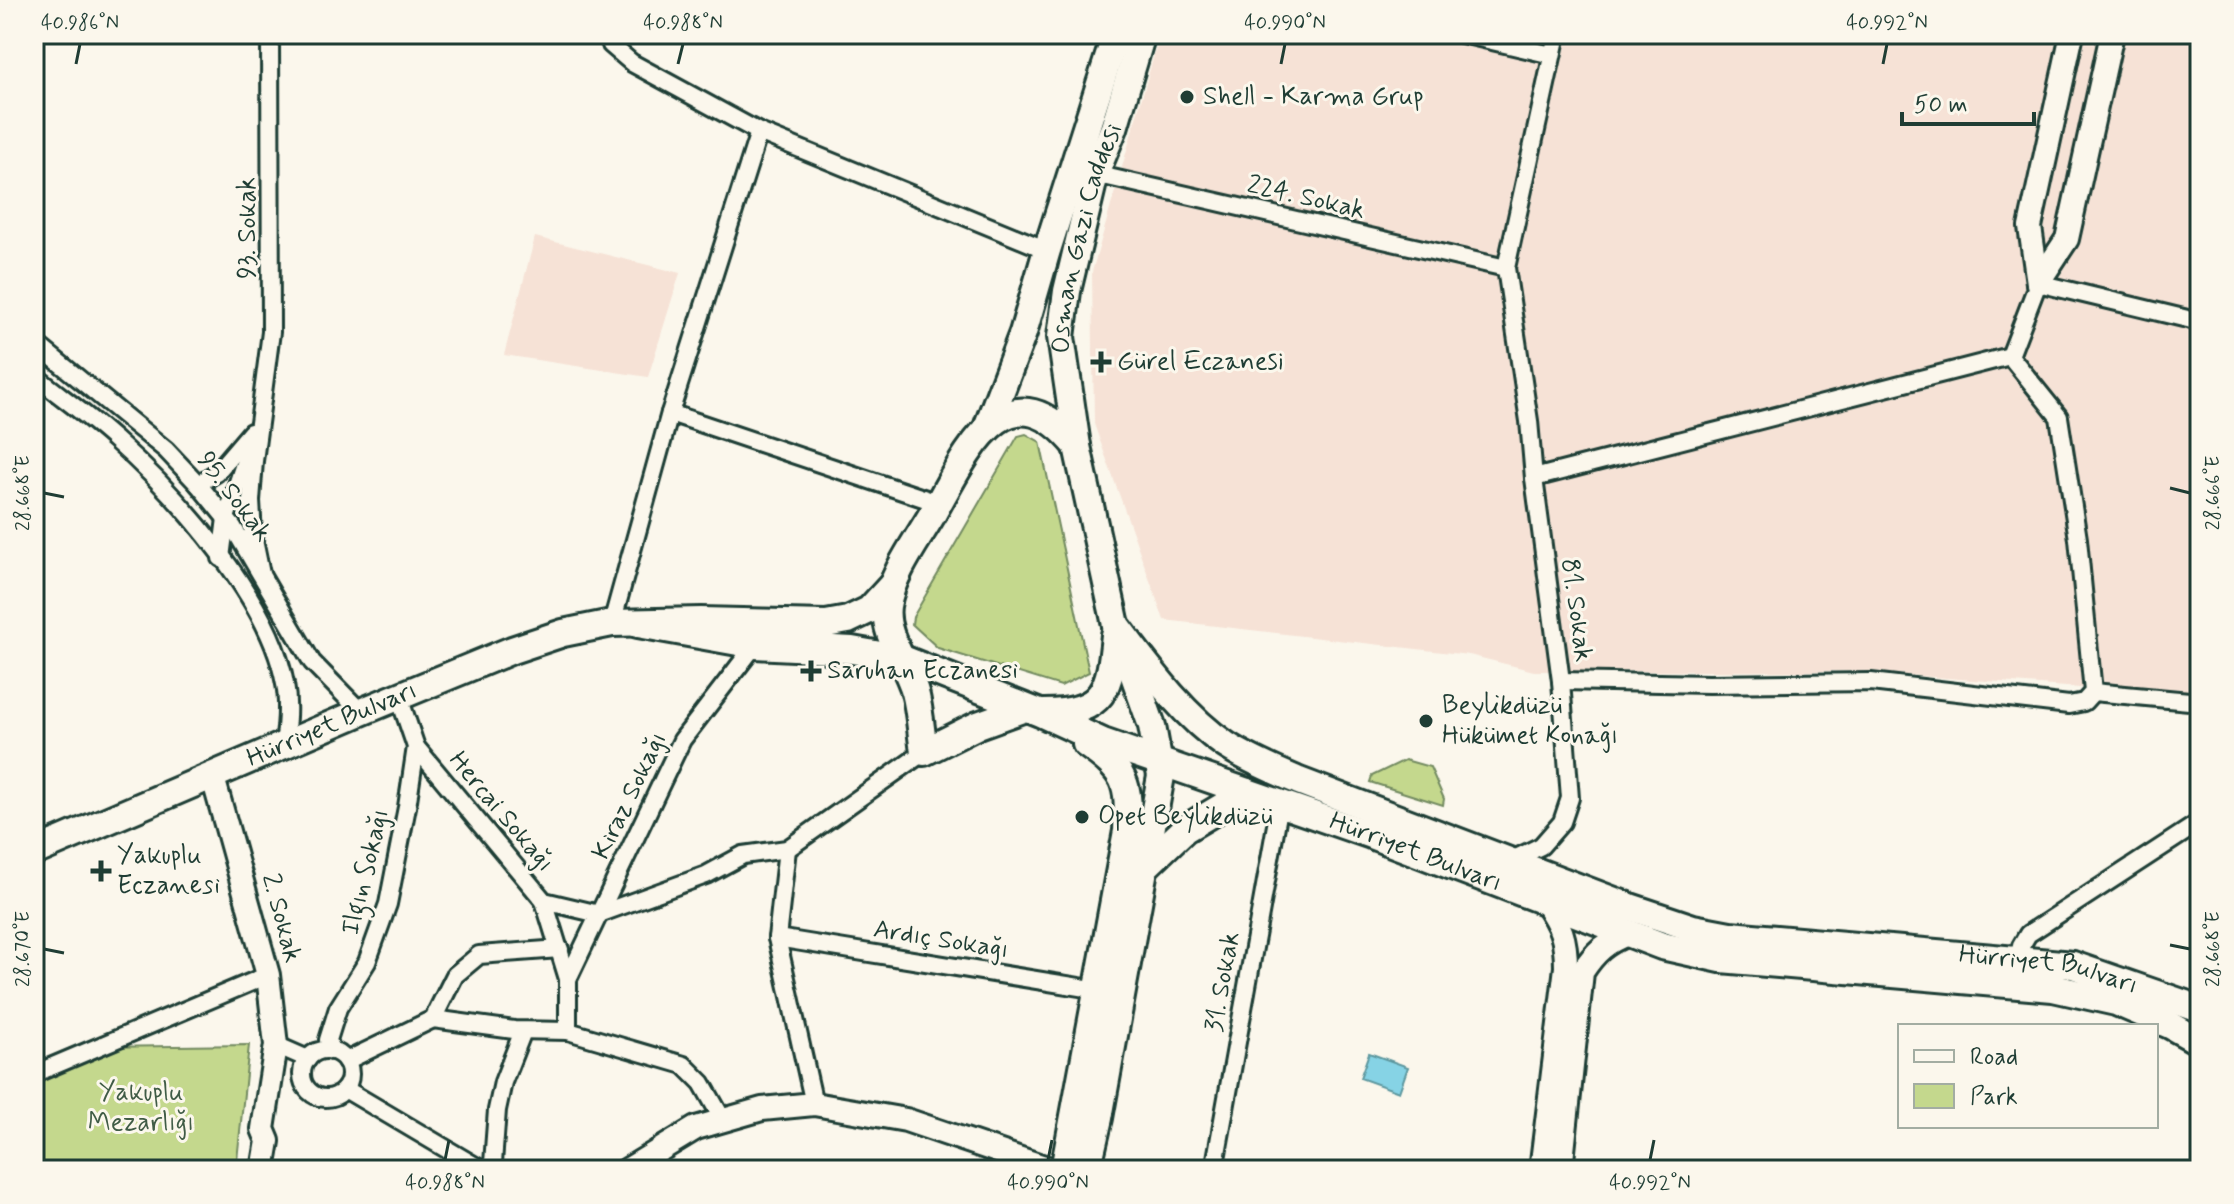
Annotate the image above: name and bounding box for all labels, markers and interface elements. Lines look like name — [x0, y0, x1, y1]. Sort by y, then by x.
text: 40.986°N — [41, 10, 119, 37]
text: 40.988°N — [643, 10, 723, 37]
text: 40.990°N — [1244, 10, 1326, 37]
text: 40.992°N — [1846, 10, 1928, 37]
scale bar — [1902, 76, 2034, 126]
place label: Shell - Karma Grup — [1203, 80, 1423, 114]
marker: Shell - Karma Grup — [1178, 88, 1196, 106]
text: 50 m — [1914, 90, 1968, 121]
street label: Osman Gazi Caddesi — [1044, 120, 1131, 356]
street label: 224. Sokak — [1244, 168, 1368, 228]
street label: 93. Sokak — [231, 177, 265, 279]
place label: Gürel Eczanesi — [1117, 345, 1284, 379]
marker: Gürel Eczanesi — [1092, 353, 1110, 371]
street label: 95. Sokak — [189, 445, 279, 549]
text: 28.668°E — [10, 455, 37, 531]
text: 28.666°E — [2200, 456, 2227, 530]
street label: 81. Sokak — [1552, 556, 1600, 664]
place label: Saruhan Eczanesi — [827, 654, 1018, 688]
marker: Saruhan Eczanesi — [802, 662, 820, 680]
street label: Hürriyet Bulvarı — [242, 674, 422, 776]
place label: Beylikdüzü Hükümet Konağı — [1442, 689, 1618, 753]
marker: Beylikdüzü Hükümet Konağı — [1417, 712, 1435, 730]
street label: Kiraz Sokağı — [584, 727, 676, 865]
street label: Hercai Sokağı — [441, 745, 561, 879]
place label: Opet Beylikdüzü — [1098, 800, 1273, 834]
street label: Hürriyet Bulvarı — [1325, 805, 1507, 900]
street label: Ilgın Sokağı — [334, 806, 401, 939]
marker: Opet Beylikdüzü — [1073, 808, 1091, 826]
place label: Yakuplu Eczanesi — [117, 839, 220, 903]
marker: Yakuplu Eczanesi — [92, 862, 110, 880]
street label: 2. Sokak — [253, 870, 309, 966]
text: 28.670°E — [10, 911, 37, 987]
text: 28.668°E — [2200, 911, 2227, 987]
street label: Ardıç Sokağı — [871, 913, 1011, 967]
street label: 31. Sokak — [1197, 929, 1249, 1035]
street label: Hürriyet Bulvarı — [1957, 938, 2142, 1003]
legend — [1898, 1024, 2158, 1128]
text: Road — [1970, 1042, 2018, 1073]
park label: Yakuplu Mezarlığı — [88, 1076, 194, 1140]
text: Park — [1970, 1082, 2018, 1113]
text: 40.988°N — [405, 1170, 485, 1197]
text: 40.990°N — [1007, 1170, 1089, 1197]
text: 40.992°N — [1609, 1170, 1691, 1197]

